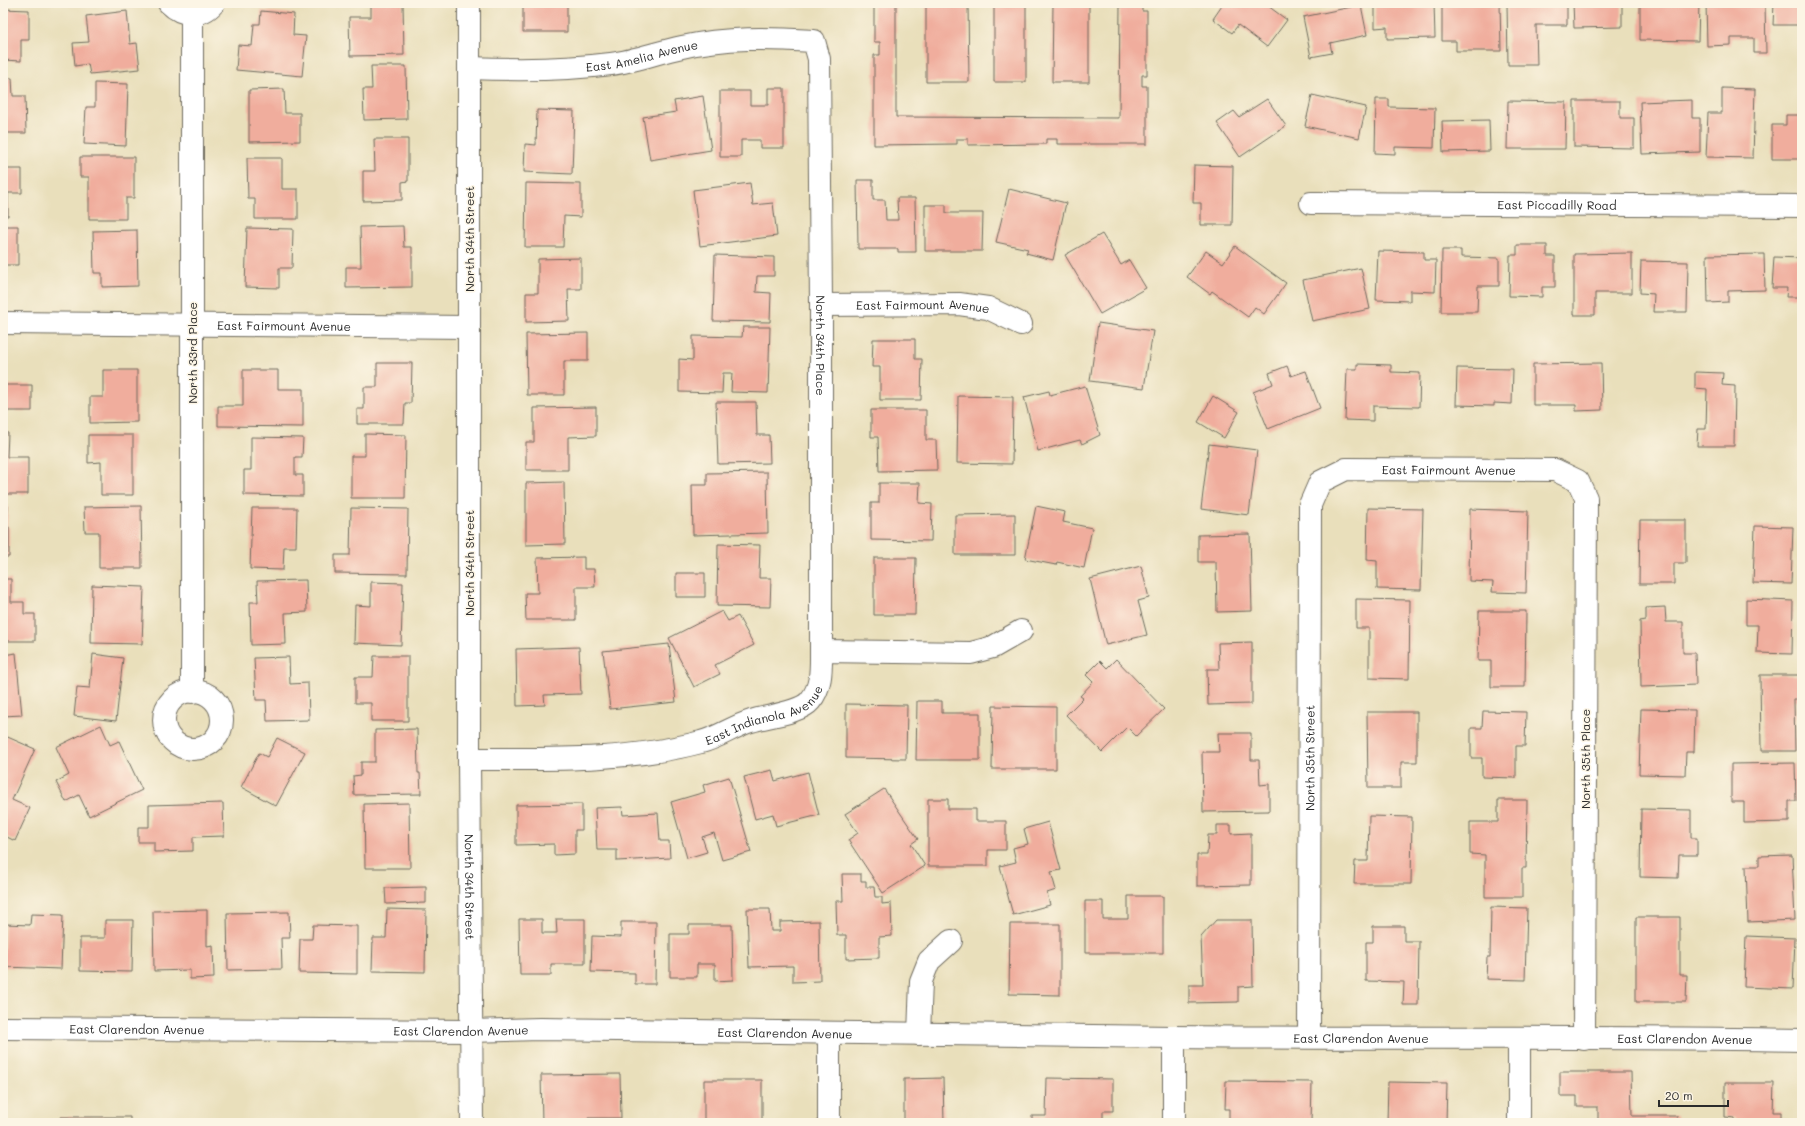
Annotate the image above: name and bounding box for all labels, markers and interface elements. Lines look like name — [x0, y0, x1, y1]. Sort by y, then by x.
street label: East Amelia Avenue — [585, 36, 699, 75]
street label: North 34th Street — [461, 186, 477, 292]
street label: East Piccadilly Road — [1497, 196, 1617, 213]
street label: North 34th Place — [813, 295, 829, 396]
street label: East Fairmount Avenue — [856, 296, 991, 316]
street label: North 33rd Place — [184, 302, 200, 404]
street label: East Fairmount Avenue — [217, 317, 351, 334]
street label: East Fairmount Avenue — [1382, 461, 1516, 478]
street label: North 34th Street — [461, 510, 477, 616]
street label: East Indianola Avenue — [703, 683, 826, 748]
street label: North 35th Street — [1301, 705, 1318, 811]
street label: North 35th Place — [1577, 709, 1593, 809]
street label: North 34th Street — [462, 834, 478, 940]
street label: East Clarendon Avenue — [69, 1020, 205, 1037]
street label: East Clarendon Avenue — [393, 1021, 529, 1039]
street label: East Clarendon Avenue — [717, 1024, 853, 1042]
street label: East Clarendon Avenue — [1293, 1030, 1429, 1046]
street label: East Clarendon Avenue — [1617, 1030, 1753, 1047]
scale bar — [1659, 1082, 1728, 1108]
text: 20 m — [1665, 1087, 1693, 1103]

